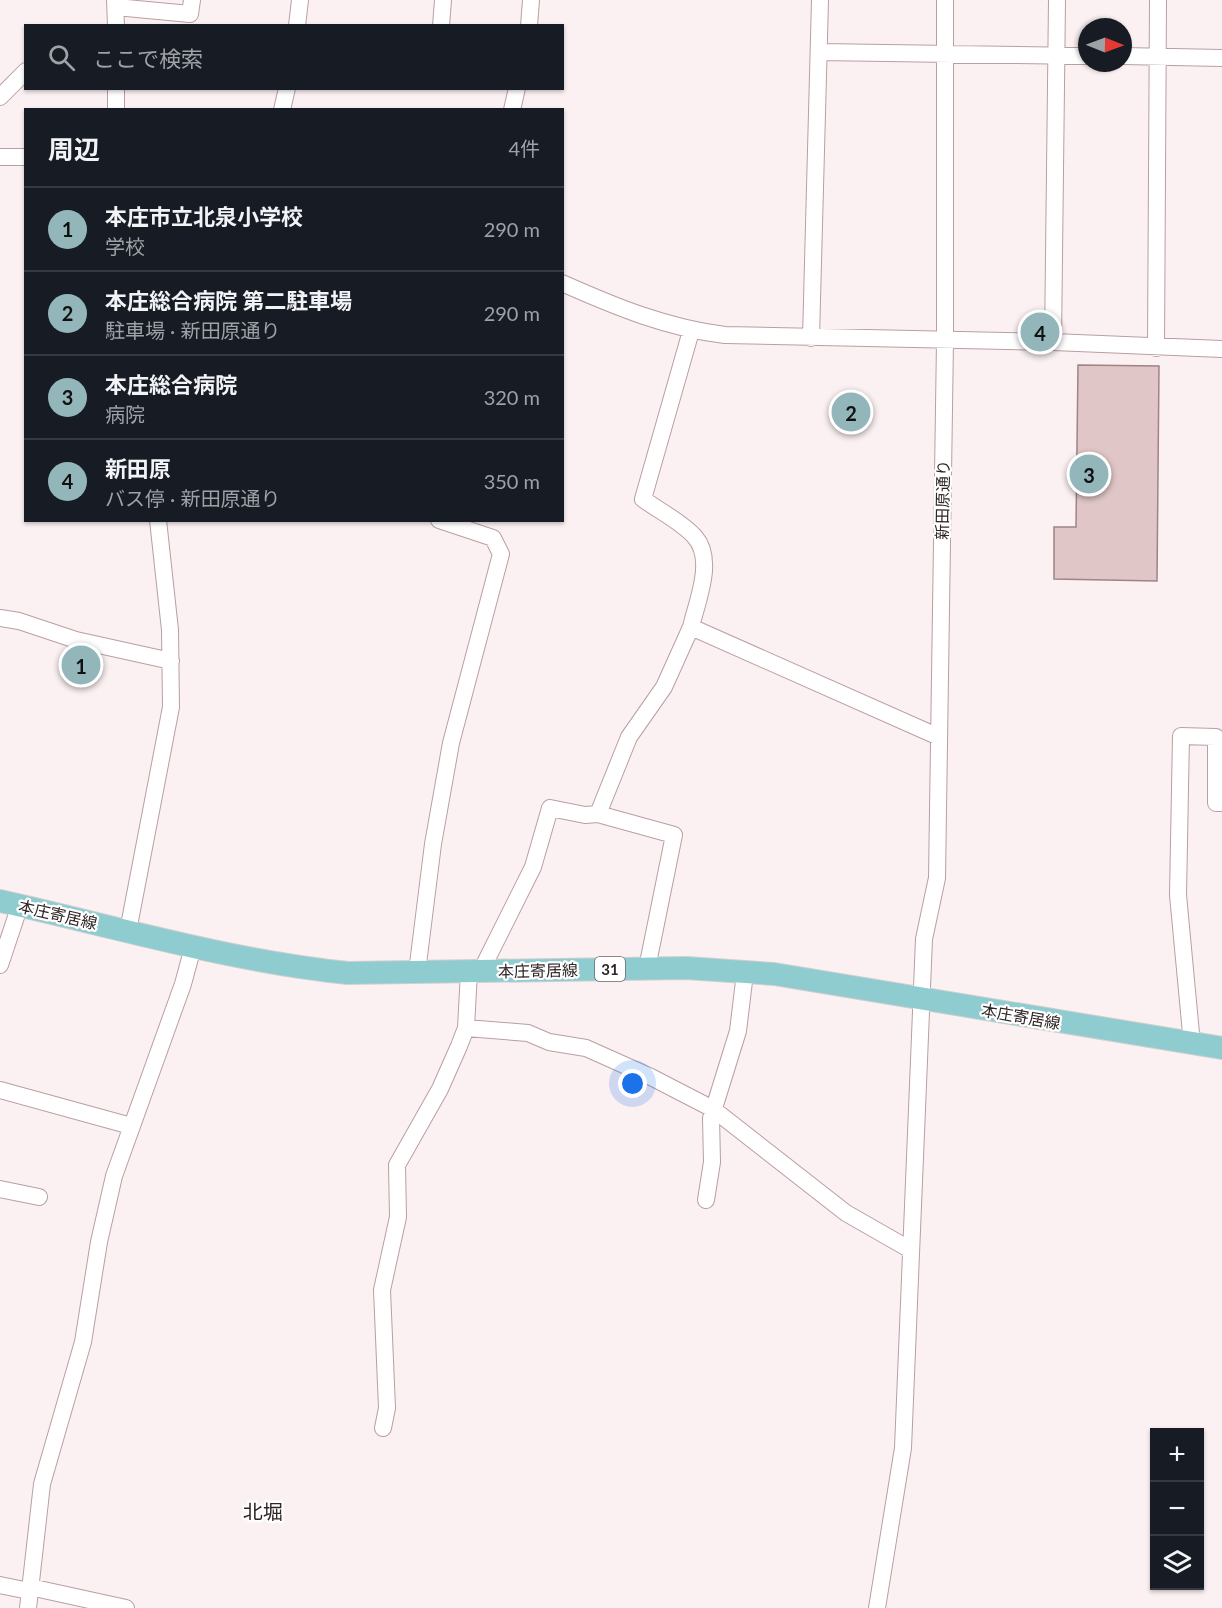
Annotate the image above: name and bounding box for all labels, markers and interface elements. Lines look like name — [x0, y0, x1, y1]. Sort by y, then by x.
north arrow — [1078, 18, 1132, 72]
search box — [24, 24, 564, 90]
icon: search — [45, 41, 78, 74]
text: ここで検索 — [93, 45, 203, 72]
text: 周辺 — [48, 133, 100, 165]
text: 4件 — [508, 136, 540, 160]
text: 本庄市立北泉小学校 — [105, 203, 303, 230]
text: 1 — [62, 217, 73, 241]
text: 290 m — [484, 217, 540, 241]
text: 学校 — [105, 234, 145, 258]
text: 本庄総合病院 第二駐車場 — [105, 287, 352, 314]
text: 2 — [62, 301, 73, 325]
text: 290 m — [484, 301, 540, 325]
pin: 4 — [1020, 310, 1060, 354]
text: 駐車場 · 新田原通り — [105, 318, 280, 342]
text: 本庄総合病院 — [105, 371, 237, 398]
text: 3 — [62, 385, 73, 409]
text: 320 m — [484, 385, 540, 409]
pin: 2 — [832, 390, 870, 434]
text: 病院 — [105, 402, 145, 426]
pin: 3 — [1070, 452, 1108, 496]
text: 新田原 — [105, 455, 171, 482]
street label: 新田原通り — [932, 460, 952, 540]
text: 4 — [62, 469, 73, 493]
text: 350 m — [484, 469, 540, 493]
text: バス停 · 新田原通り — [105, 486, 280, 510]
pin: 1 — [62, 642, 100, 688]
street label: 本庄寄居線 — [17, 896, 99, 932]
road number: 31 — [595, 957, 625, 981]
street label: 本庄寄居線 — [498, 960, 578, 980]
street label: 本庄寄居線 — [980, 1000, 1062, 1032]
your location — [618, 1069, 647, 1098]
map controls — [1150, 1428, 1204, 1590]
button: + — [1150, 1428, 1204, 1482]
button: − — [1150, 1482, 1204, 1536]
district label: 北堀 — [243, 1499, 283, 1523]
button: layers — [1150, 1536, 1204, 1590]

